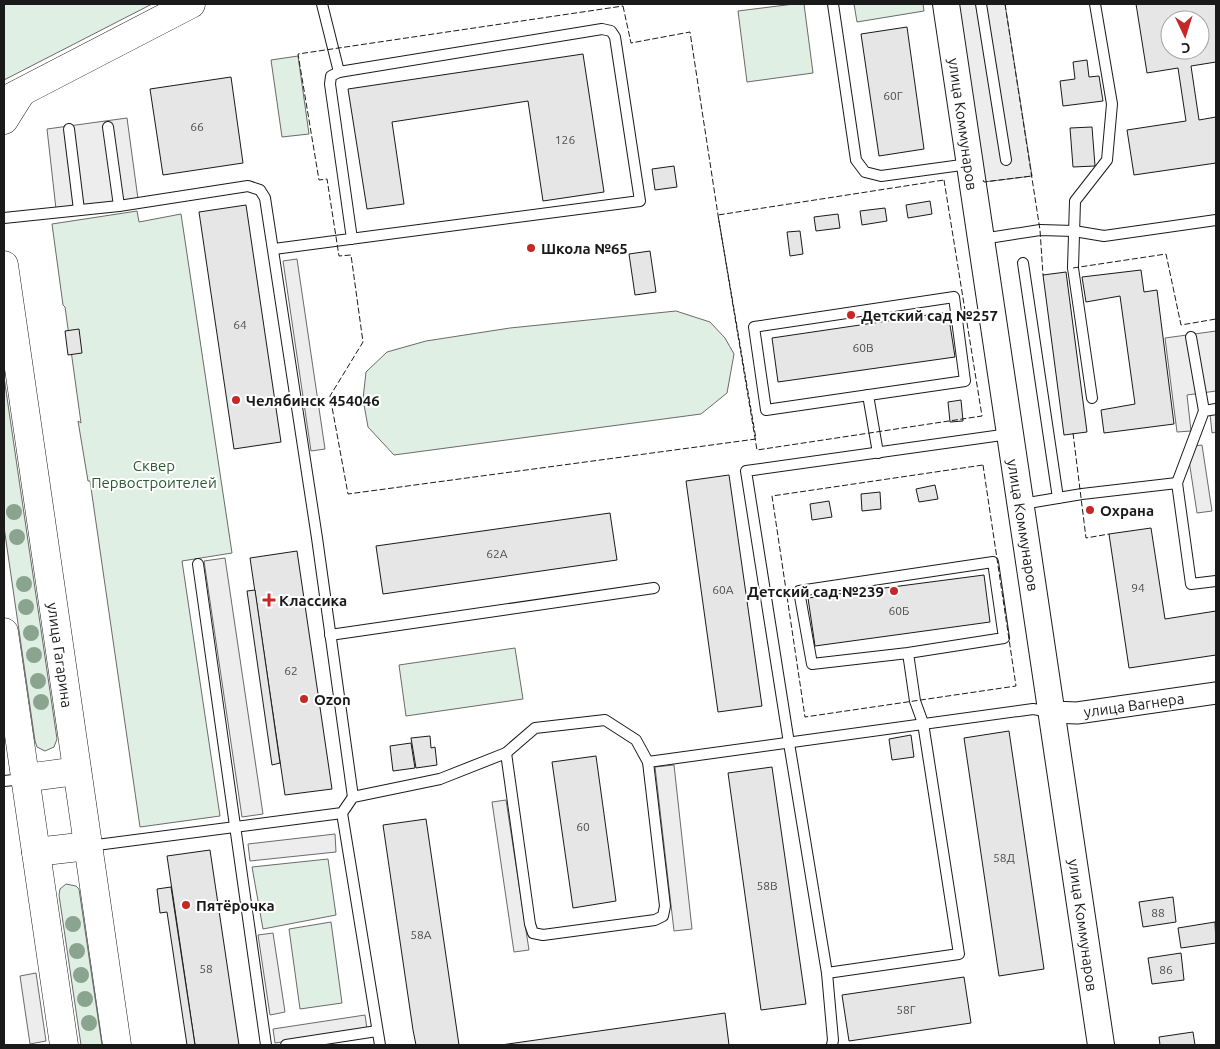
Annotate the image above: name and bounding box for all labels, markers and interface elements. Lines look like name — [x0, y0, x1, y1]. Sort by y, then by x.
north arrow — [1160, 10, 1210, 60]
text: С — [1181, 40, 1191, 56]
street label: улица Коммунаров — [945, 57, 981, 191]
house number: 60Г — [883, 89, 903, 102]
house number: 66 — [190, 120, 204, 133]
house number: 126 — [555, 133, 575, 146]
place label: Школа №65 — [541, 240, 628, 257]
marker: Школа №65 — [525, 242, 537, 254]
place label: Детский сад №257 — [861, 307, 998, 324]
marker: Детский сад №257 — [845, 309, 857, 321]
house number: 64 — [233, 318, 247, 331]
house number: 60В — [852, 341, 874, 354]
place label: Челябинск 454046 — [246, 392, 380, 409]
marker: Челябинск 454046 — [230, 394, 242, 406]
park label: Сквер Первостроителей — [91, 457, 217, 491]
street label: улица Коммунаров — [1004, 458, 1042, 592]
place label: Охрана — [1100, 502, 1154, 519]
marker: Охрана — [1084, 504, 1096, 516]
house number: 62А — [486, 547, 508, 560]
house number: 94 — [1131, 581, 1145, 594]
house number: 60А — [712, 583, 734, 596]
place label: Детский сад №239 — [747, 583, 884, 600]
marker: Детский сад №239 — [888, 585, 900, 597]
place label: Классика — [279, 592, 347, 609]
marker: Классика — [263, 594, 275, 606]
street label: улица Гагарина — [44, 601, 76, 709]
house number: 60Б — [889, 604, 909, 617]
house number: 62 — [284, 664, 298, 677]
street label: улица Вагнера — [1083, 690, 1185, 720]
place label: Ozon — [314, 691, 351, 708]
marker: Ozon — [298, 693, 310, 705]
house number: 60 — [576, 820, 590, 833]
house number: 58Д — [993, 851, 1015, 864]
street label: улица Коммунаров — [1065, 858, 1101, 992]
house number: 58В — [756, 879, 778, 892]
place label: Пятёрочка — [196, 897, 275, 914]
marker: Пятёрочка — [180, 899, 192, 911]
house number: 88 — [1151, 906, 1165, 919]
house number: 58А — [410, 928, 432, 941]
house number: 58 — [199, 962, 213, 975]
house number: 86 — [1159, 963, 1173, 976]
house number: 58Г — [896, 1003, 916, 1016]

